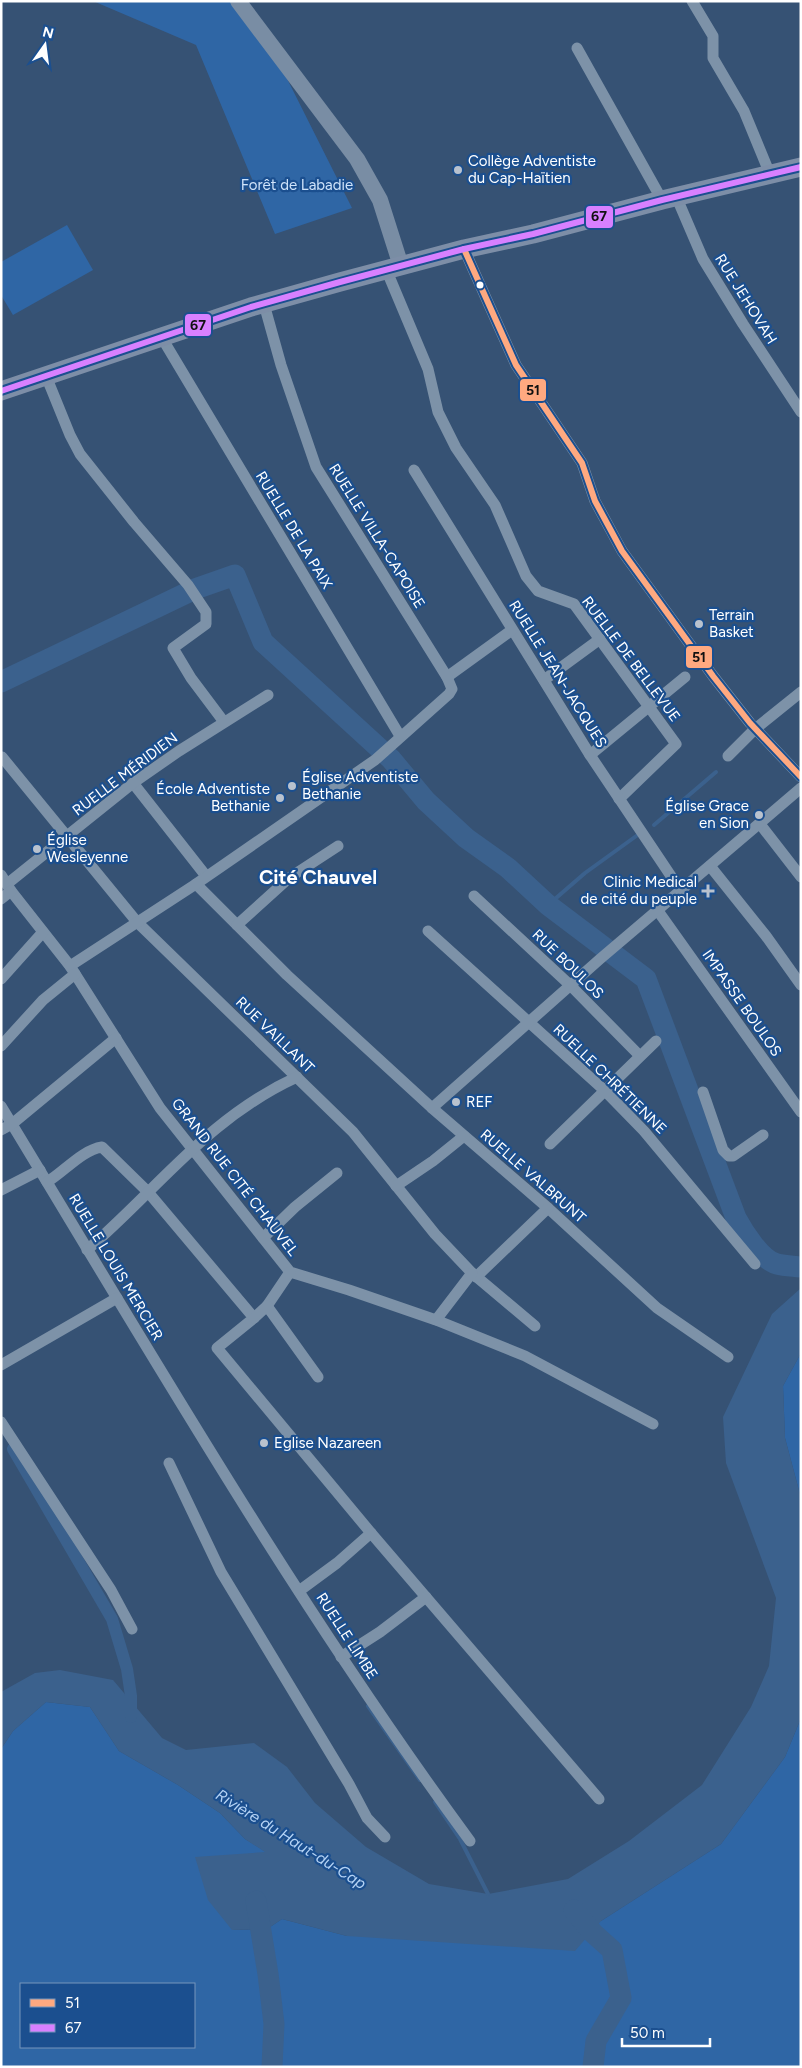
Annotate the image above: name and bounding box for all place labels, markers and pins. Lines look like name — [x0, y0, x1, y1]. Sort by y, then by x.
place label: Collège Adventiste du Cap-Haïtien — [468, 152, 596, 187]
marker: Collège Adventiste du Cap-Haïtien — [452, 164, 464, 176]
unlabelled marker — [475, 280, 485, 290]
place label: Terrain Basket — [709, 606, 754, 641]
marker: Terrain Basket — [693, 618, 705, 630]
place label: Église Adventiste Bethanie — [302, 768, 418, 803]
place label: École Adventiste Bethanie — [156, 780, 270, 815]
marker: Église Adventiste Bethanie — [286, 780, 298, 792]
marker: École Adventiste Bethanie — [274, 792, 286, 804]
place label: Église Grace en Sion — [665, 797, 749, 832]
marker: Église Grace en Sion — [753, 809, 765, 821]
place label: Église Wesleyenne — [47, 831, 128, 866]
marker: Église Wesleyenne — [31, 843, 43, 855]
place label: Clinic Medical de cité du peuple — [581, 873, 697, 908]
marker: Clinic Medical de cité du peuple — [701, 884, 715, 898]
place label: REF — [466, 1093, 492, 1111]
marker: REF — [450, 1096, 462, 1108]
place label: Eglise Nazareen — [274, 1434, 381, 1452]
marker: Eglise Nazareen — [258, 1437, 270, 1449]

